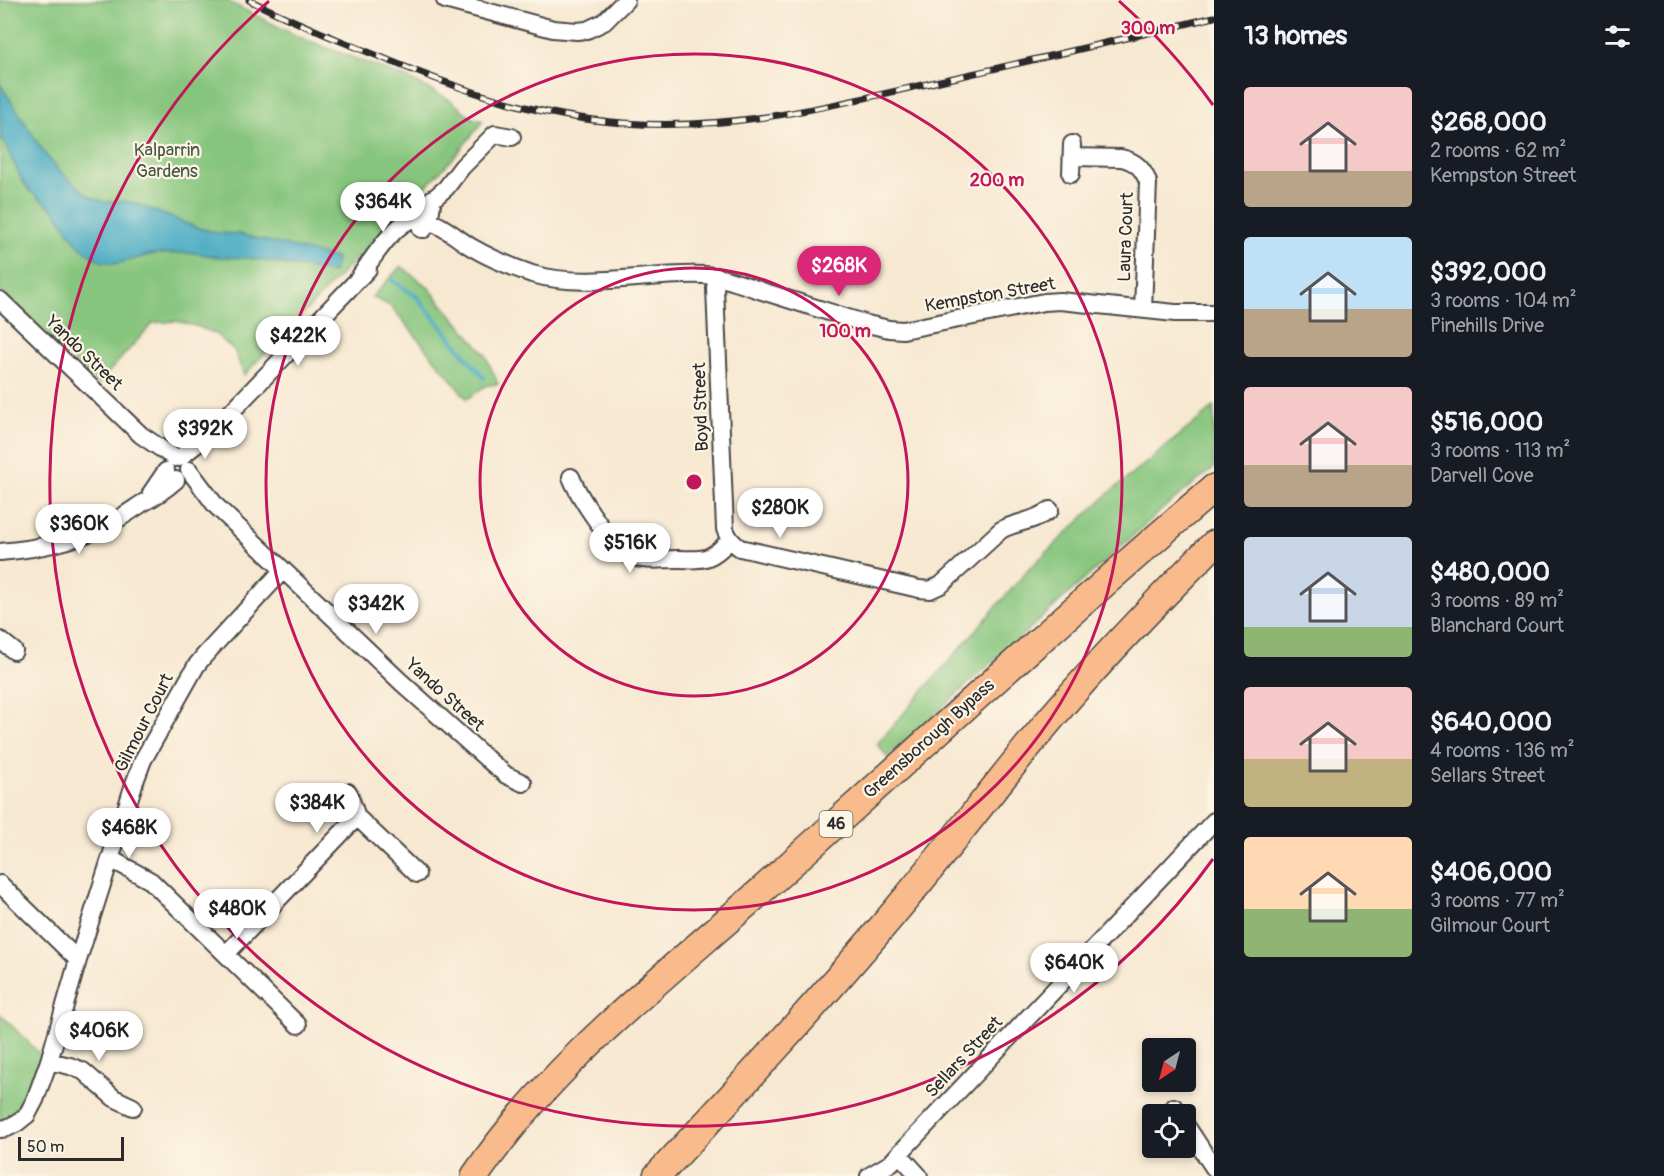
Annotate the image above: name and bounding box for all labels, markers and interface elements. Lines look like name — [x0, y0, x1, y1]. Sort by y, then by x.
text: 300 m — [1121, 17, 1175, 40]
text: 13 homes — [1244, 20, 1347, 52]
icon: filters — [1601, 20, 1634, 53]
text: $268,000 — [1430, 106, 1547, 138]
icon: home — [1292, 111, 1364, 183]
text: 2 rooms · 62 m² — [1430, 138, 1566, 163]
park label: Kalparrin Gardens — [134, 139, 200, 183]
text: Kempston Street — [1430, 163, 1576, 188]
text: 200 m — [970, 169, 1024, 192]
pin: $364K — [341, 182, 425, 233]
text: $364K — [354, 189, 412, 214]
street label: Laura Court — [1113, 191, 1139, 282]
pin: $268K — [797, 246, 881, 297]
text: $268K — [811, 253, 867, 278]
text: $392,000 — [1430, 256, 1546, 288]
icon: home — [1292, 261, 1364, 333]
street label: Kempston Street — [923, 272, 1058, 318]
text: 3 rooms · 104 m² — [1430, 288, 1577, 313]
street label: Yando Street — [40, 310, 128, 396]
text: Pinehills Drive — [1430, 313, 1544, 338]
pin: $422K — [256, 316, 340, 367]
text: 100 m — [819, 320, 871, 343]
text: $422K — [270, 323, 326, 348]
street label: Boyd Street — [688, 361, 714, 452]
text: $516,000 — [1430, 406, 1543, 438]
pin: $392K — [163, 409, 247, 460]
icon: home — [1292, 411, 1364, 483]
text: $392K — [177, 416, 233, 441]
text: 3 rooms · 113 m² — [1430, 438, 1570, 463]
text: Darvell Cove — [1430, 463, 1534, 488]
centre of rings — [684, 472, 704, 492]
pin: $280K — [738, 488, 822, 539]
text: $280K — [751, 495, 809, 520]
pin: $360K — [37, 504, 121, 555]
text: $360K — [49, 511, 109, 536]
pin: $516K — [588, 523, 672, 574]
text: $516K — [603, 530, 657, 555]
text: $480,000 — [1430, 556, 1550, 588]
icon: home — [1292, 561, 1364, 633]
pin: $342K — [334, 584, 418, 635]
text: 3 rooms · 89 m² — [1430, 588, 1564, 613]
text: $342K — [348, 591, 404, 616]
text: Blanchard Court — [1430, 613, 1564, 638]
street label: Yando Street — [400, 653, 490, 737]
street label: Gilmour Court — [109, 669, 179, 776]
street label: Greensborough Bypass — [859, 674, 999, 804]
text: $640,000 — [1430, 706, 1552, 738]
icon: home — [1292, 711, 1364, 783]
text: 4 rooms · 136 m² — [1430, 738, 1575, 763]
text: Sellars Street — [1430, 763, 1545, 788]
pin: $384K — [275, 783, 359, 834]
text: $384K — [289, 790, 345, 815]
pin: $468K — [87, 808, 171, 859]
road number: 46 — [820, 811, 852, 837]
text: $468K — [101, 815, 157, 840]
text: $406,000 — [1430, 856, 1552, 888]
icon: home — [1292, 861, 1364, 933]
text: 3 rooms · 77 m² — [1430, 888, 1565, 913]
pin: $480K — [195, 889, 279, 940]
text: $480K — [208, 896, 266, 921]
text: Gilmour Court — [1430, 913, 1550, 938]
pin: $640K — [1032, 943, 1116, 994]
text: $640K — [1044, 950, 1104, 975]
pin: $406K — [57, 1011, 141, 1062]
street label: Sellars Street — [920, 1011, 1008, 1103]
text: $406K — [69, 1018, 129, 1043]
north arrow — [1142, 1038, 1196, 1092]
map controls — [1142, 1038, 1196, 1158]
button: locate — [1142, 1104, 1196, 1158]
scale bar — [18, 1134, 124, 1162]
text: 50 m — [27, 1137, 64, 1157]

